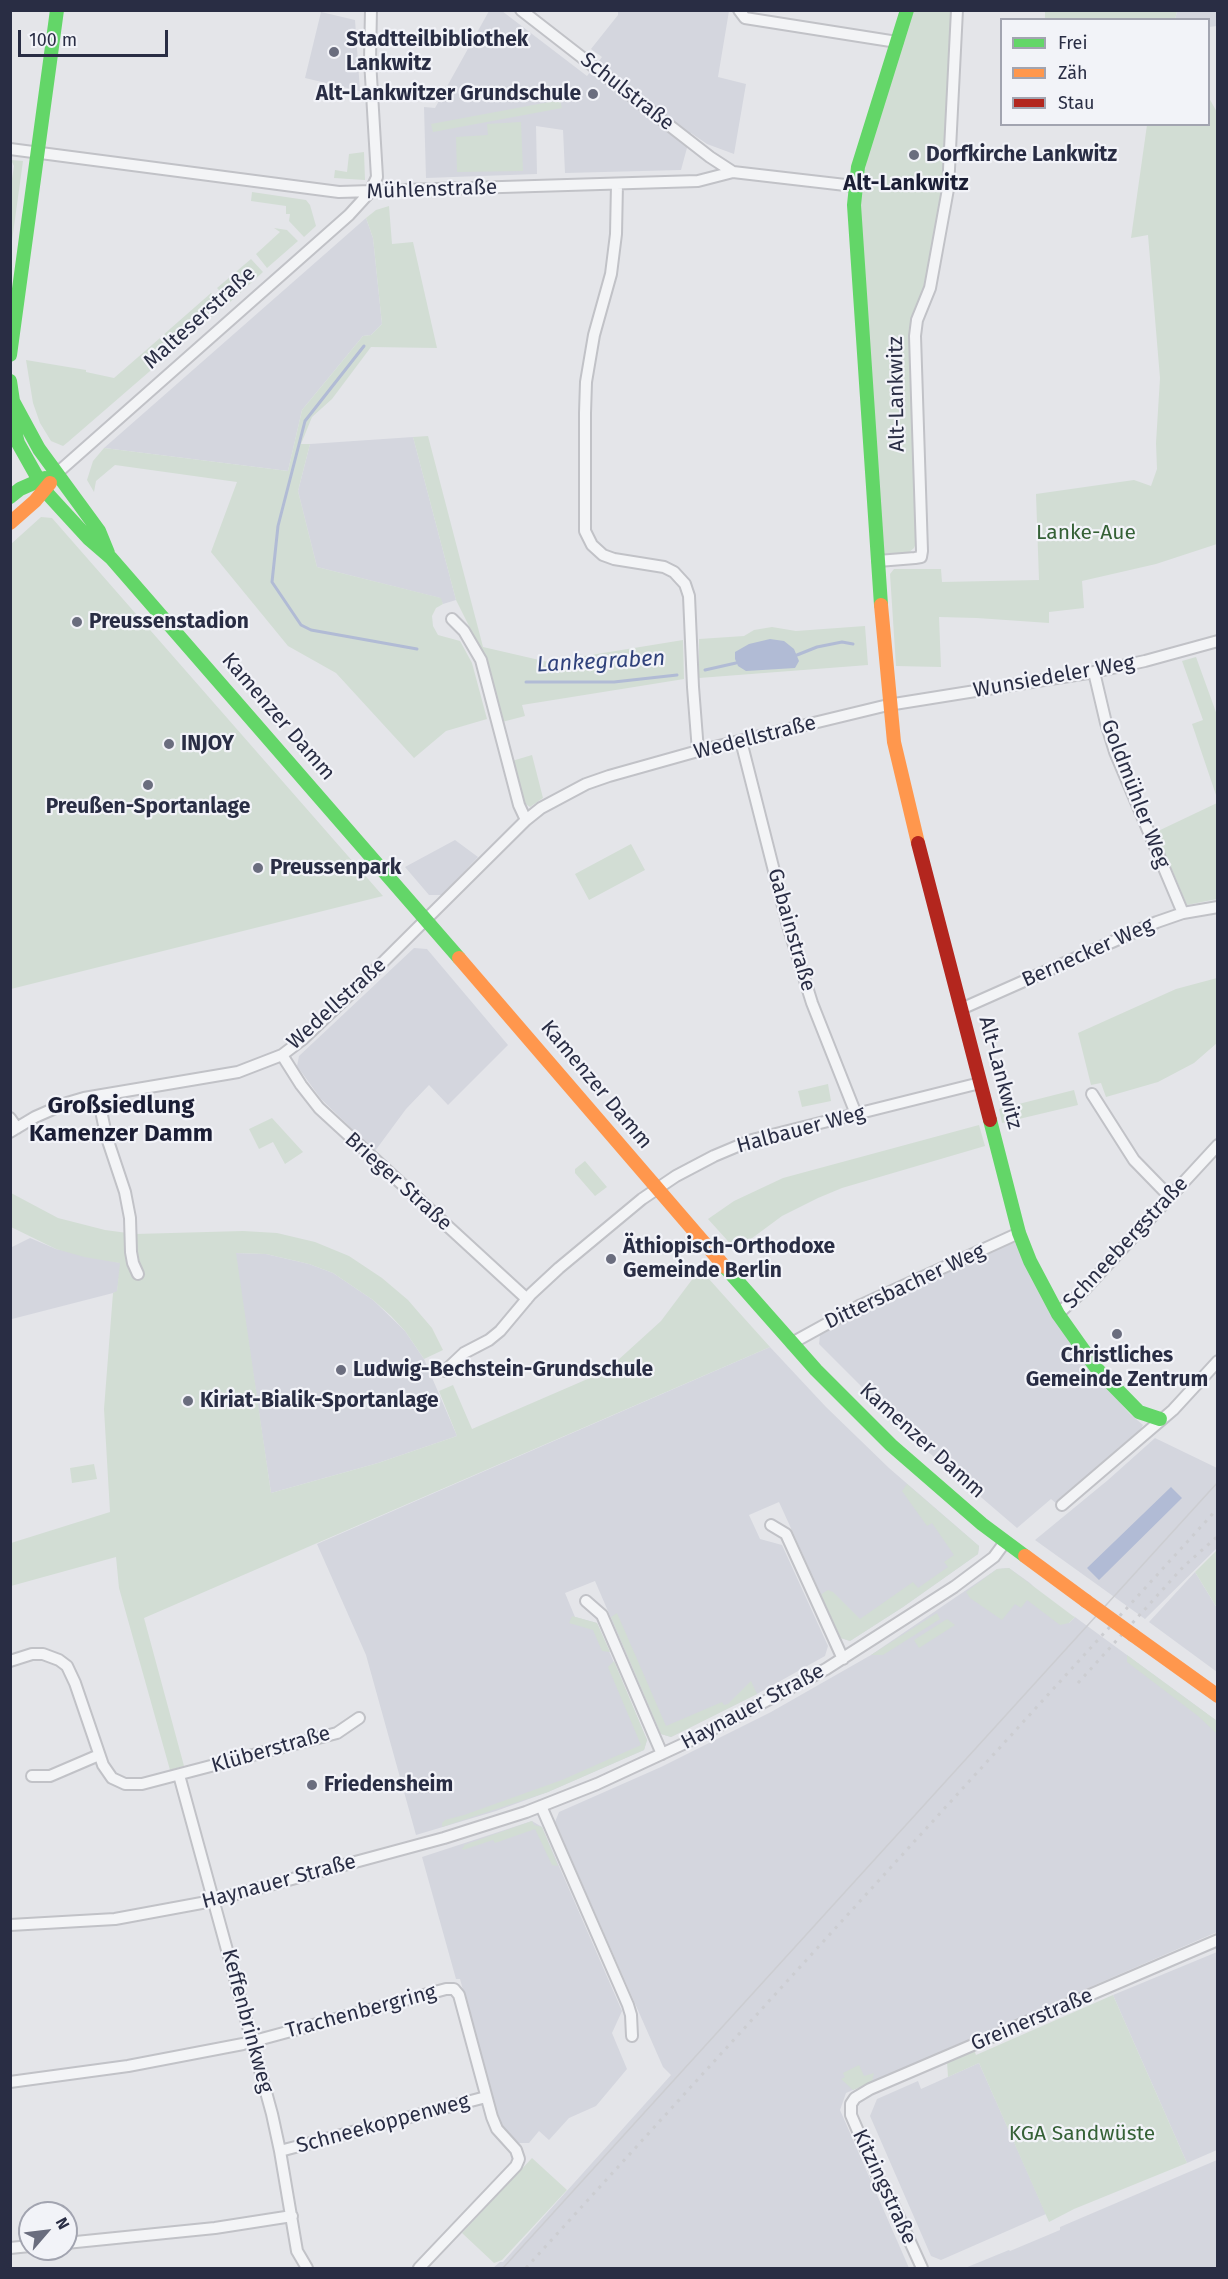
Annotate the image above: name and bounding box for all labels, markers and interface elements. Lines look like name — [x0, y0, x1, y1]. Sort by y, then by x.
scale bar — [21, 18, 171, 56]
legend — [1000, 18, 1210, 126]
place label: Stadtteilbibliothek Lankwitz — [346, 27, 528, 77]
text: 100 m — [29, 29, 77, 51]
text: Frei — [1058, 32, 1088, 54]
marker: Stadtteilbibliothek Lankwitz — [327, 45, 341, 59]
street label: Schulstraße — [575, 48, 679, 136]
text: Zäh — [1058, 62, 1087, 84]
place label: Alt-Lankwitzer Grundschule — [316, 81, 581, 107]
marker: Alt-Lankwitzer Grundschule — [586, 87, 600, 101]
text: Stau — [1058, 92, 1094, 114]
place label: Dorfkirche Lankwitz — [926, 142, 1117, 168]
marker: Dorfkirche Lankwitz — [907, 148, 921, 162]
district label: Alt-Lankwitz — [843, 171, 969, 197]
street label: Mühlenstraße — [366, 175, 498, 205]
street label: Malteserstraße — [139, 261, 261, 375]
street label: Alt-Lankwitz — [883, 336, 911, 452]
park label: Lanke-Aue — [1036, 520, 1136, 546]
place label: Preussenstadion — [89, 609, 249, 635]
marker: Preussenstadion — [70, 615, 84, 629]
water label: Lankegraben — [536, 645, 666, 679]
street label: Kamenzer Damm — [216, 648, 340, 786]
street label: Wunsiedeler Weg — [971, 650, 1137, 704]
street label: Wedellstraße — [691, 711, 819, 765]
street label: Goldmühler Weg — [1095, 716, 1175, 872]
place label: INJOY — [181, 731, 234, 757]
marker: INJOY — [162, 737, 176, 751]
marker: Preußen-Sportanlage — [141, 778, 155, 792]
place label: Preußen-Sportanlage — [46, 794, 250, 820]
place label: Preussenpark — [270, 855, 401, 881]
marker: Preussenpark — [251, 861, 265, 875]
street label: Gabainstraße — [761, 866, 821, 994]
street label: Bernecker Weg — [1018, 913, 1158, 993]
street label: Wedellstraße — [282, 953, 392, 1055]
street label: Alt-Lankwitz — [973, 1014, 1027, 1132]
street label: Kamenzer Damm — [535, 1016, 657, 1154]
district label: Großsiedlung Kamenzer Damm — [29, 1092, 213, 1148]
street label: Halbauer Weg — [734, 1101, 868, 1159]
street label: Brieger Straße — [339, 1127, 457, 1237]
street label: Schneebergstraße — [1058, 1172, 1194, 1314]
place label: Äthiopisch-Orthodoxe Gemeinde Berlin — [623, 1234, 835, 1284]
street label: Dittersbacher Weg — [821, 1239, 989, 1335]
marker: Äthiopisch-Orthodoxe Gemeinde Berlin — [604, 1252, 618, 1266]
marker: Christliches Gemeinde Zentrum — [1110, 1327, 1124, 1341]
place label: Christliches Gemeinde Zentrum — [1026, 1343, 1208, 1393]
place label: Ludwig-Bechstein-Grundschule — [353, 1357, 653, 1383]
marker: Ludwig-Bechstein-Grundschule — [334, 1363, 348, 1377]
street label: Kamenzer Damm — [854, 1378, 990, 1504]
place label: Kiriat-Bialik-Sportanlage — [200, 1388, 439, 1414]
marker: Kiriat-Bialik-Sportanlage — [181, 1394, 195, 1408]
street label: Haynauer Straße — [677, 1659, 829, 1755]
street label: Klüberstraße — [209, 1721, 333, 1779]
place label: Friedensheim — [324, 1772, 453, 1798]
marker: Friedensheim — [305, 1778, 319, 1792]
street label: Haynauer Straße — [199, 1849, 359, 1915]
street label: Keffenbrinkweg — [216, 1946, 278, 2096]
street label: Trachenbergring — [283, 1980, 439, 2044]
street label: Greinerstraße — [967, 1983, 1097, 2057]
street label: Schneekoppenweg — [294, 2089, 472, 2159]
park label: KGA Sandwüste — [1009, 2121, 1155, 2147]
street label: Kitzingstraße — [846, 2125, 922, 2249]
north arrow — [18, 2201, 78, 2261]
text: N — [52, 2214, 73, 2232]

